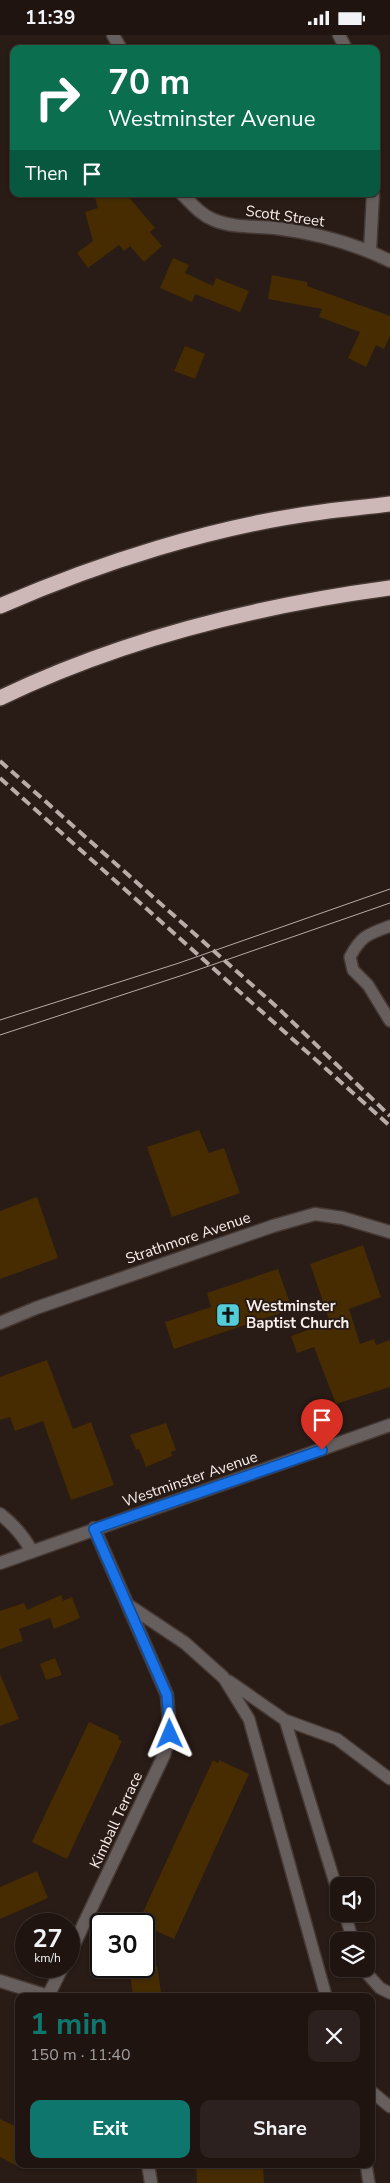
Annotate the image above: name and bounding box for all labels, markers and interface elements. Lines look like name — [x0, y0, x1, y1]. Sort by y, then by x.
text: 11:39 — [25, 5, 75, 31]
text: 70 m — [108, 59, 190, 106]
icon: right — [25, 65, 90, 130]
text: Westminster Avenue — [108, 104, 315, 134]
icon: arrive — [78, 160, 106, 188]
text: Then — [25, 161, 68, 187]
street label: Scott Street — [244, 201, 326, 232]
street label: Strathmore Avenue — [123, 1207, 253, 1269]
place label: Westminster Baptist Church — [246, 1296, 349, 1333]
church icon: Westminster Baptist Church — [215, 1302, 241, 1328]
pin — [301, 1399, 343, 1450]
icon: arrive — [308, 1406, 336, 1434]
street label: Westminster Avenue — [120, 1447, 260, 1511]
position arrow — [143, 1707, 195, 1759]
street label: Kimball Terrace — [85, 1768, 147, 1872]
map controls — [330, 1877, 375, 1977]
button: sound — [330, 1877, 375, 1922]
speed limit sign: 30 — [90, 1913, 155, 1978]
text: 27 — [32, 1922, 63, 1956]
button: layers — [330, 1932, 375, 1977]
text: km/h — [34, 1950, 61, 1966]
text: 1 min — [30, 2004, 108, 2045]
button: close — [308, 2010, 360, 2062]
text: 150 m · 11:40 — [30, 2044, 131, 2066]
button: Exit — [30, 2100, 190, 2158]
button: Share — [200, 2100, 360, 2158]

